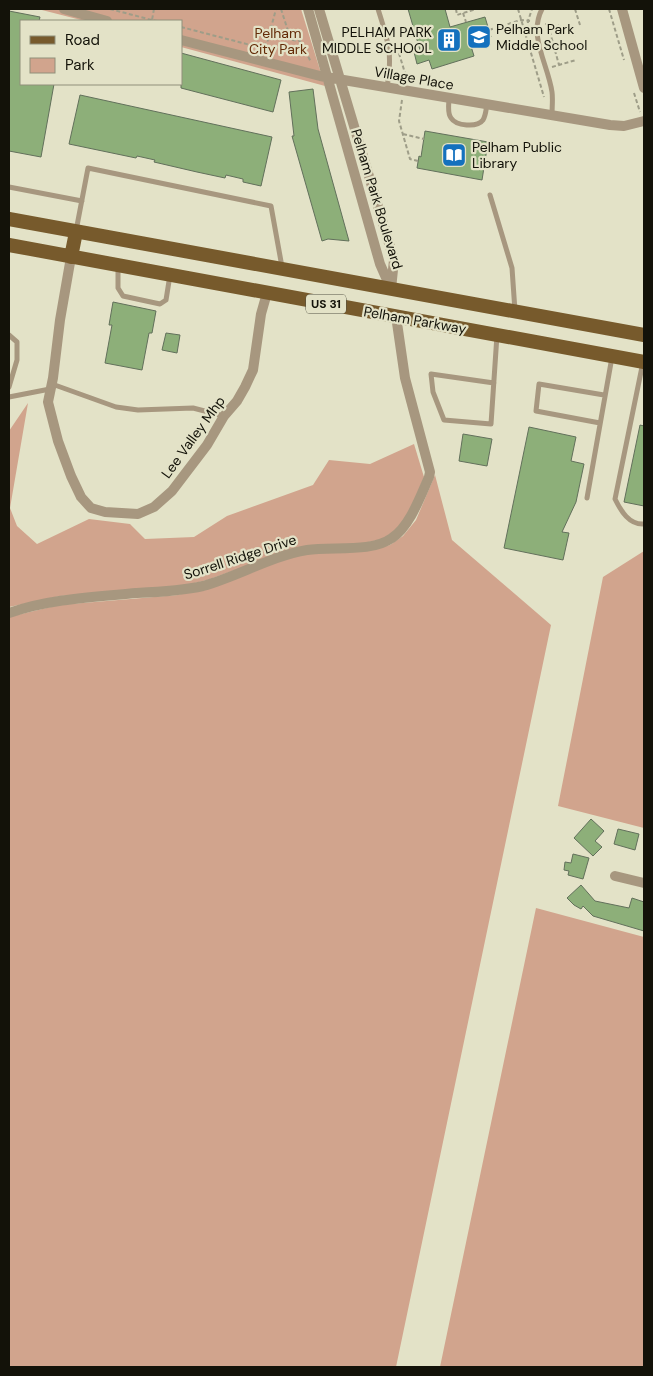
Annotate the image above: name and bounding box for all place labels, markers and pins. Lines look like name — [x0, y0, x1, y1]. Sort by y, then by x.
place label: Pelham Park Middle School — [496, 20, 587, 54]
place label: PELHAM PARK MIDDLE SCHOOL — [322, 23, 432, 57]
school or university icon: Pelham Park Middle School — [466, 24, 492, 50]
building icon: PELHAM PARK MIDDLE SCHOOL — [436, 27, 462, 53]
place label: Pelham Public Library — [472, 138, 562, 172]
library icon: Pelham Public Library — [441, 142, 467, 168]

